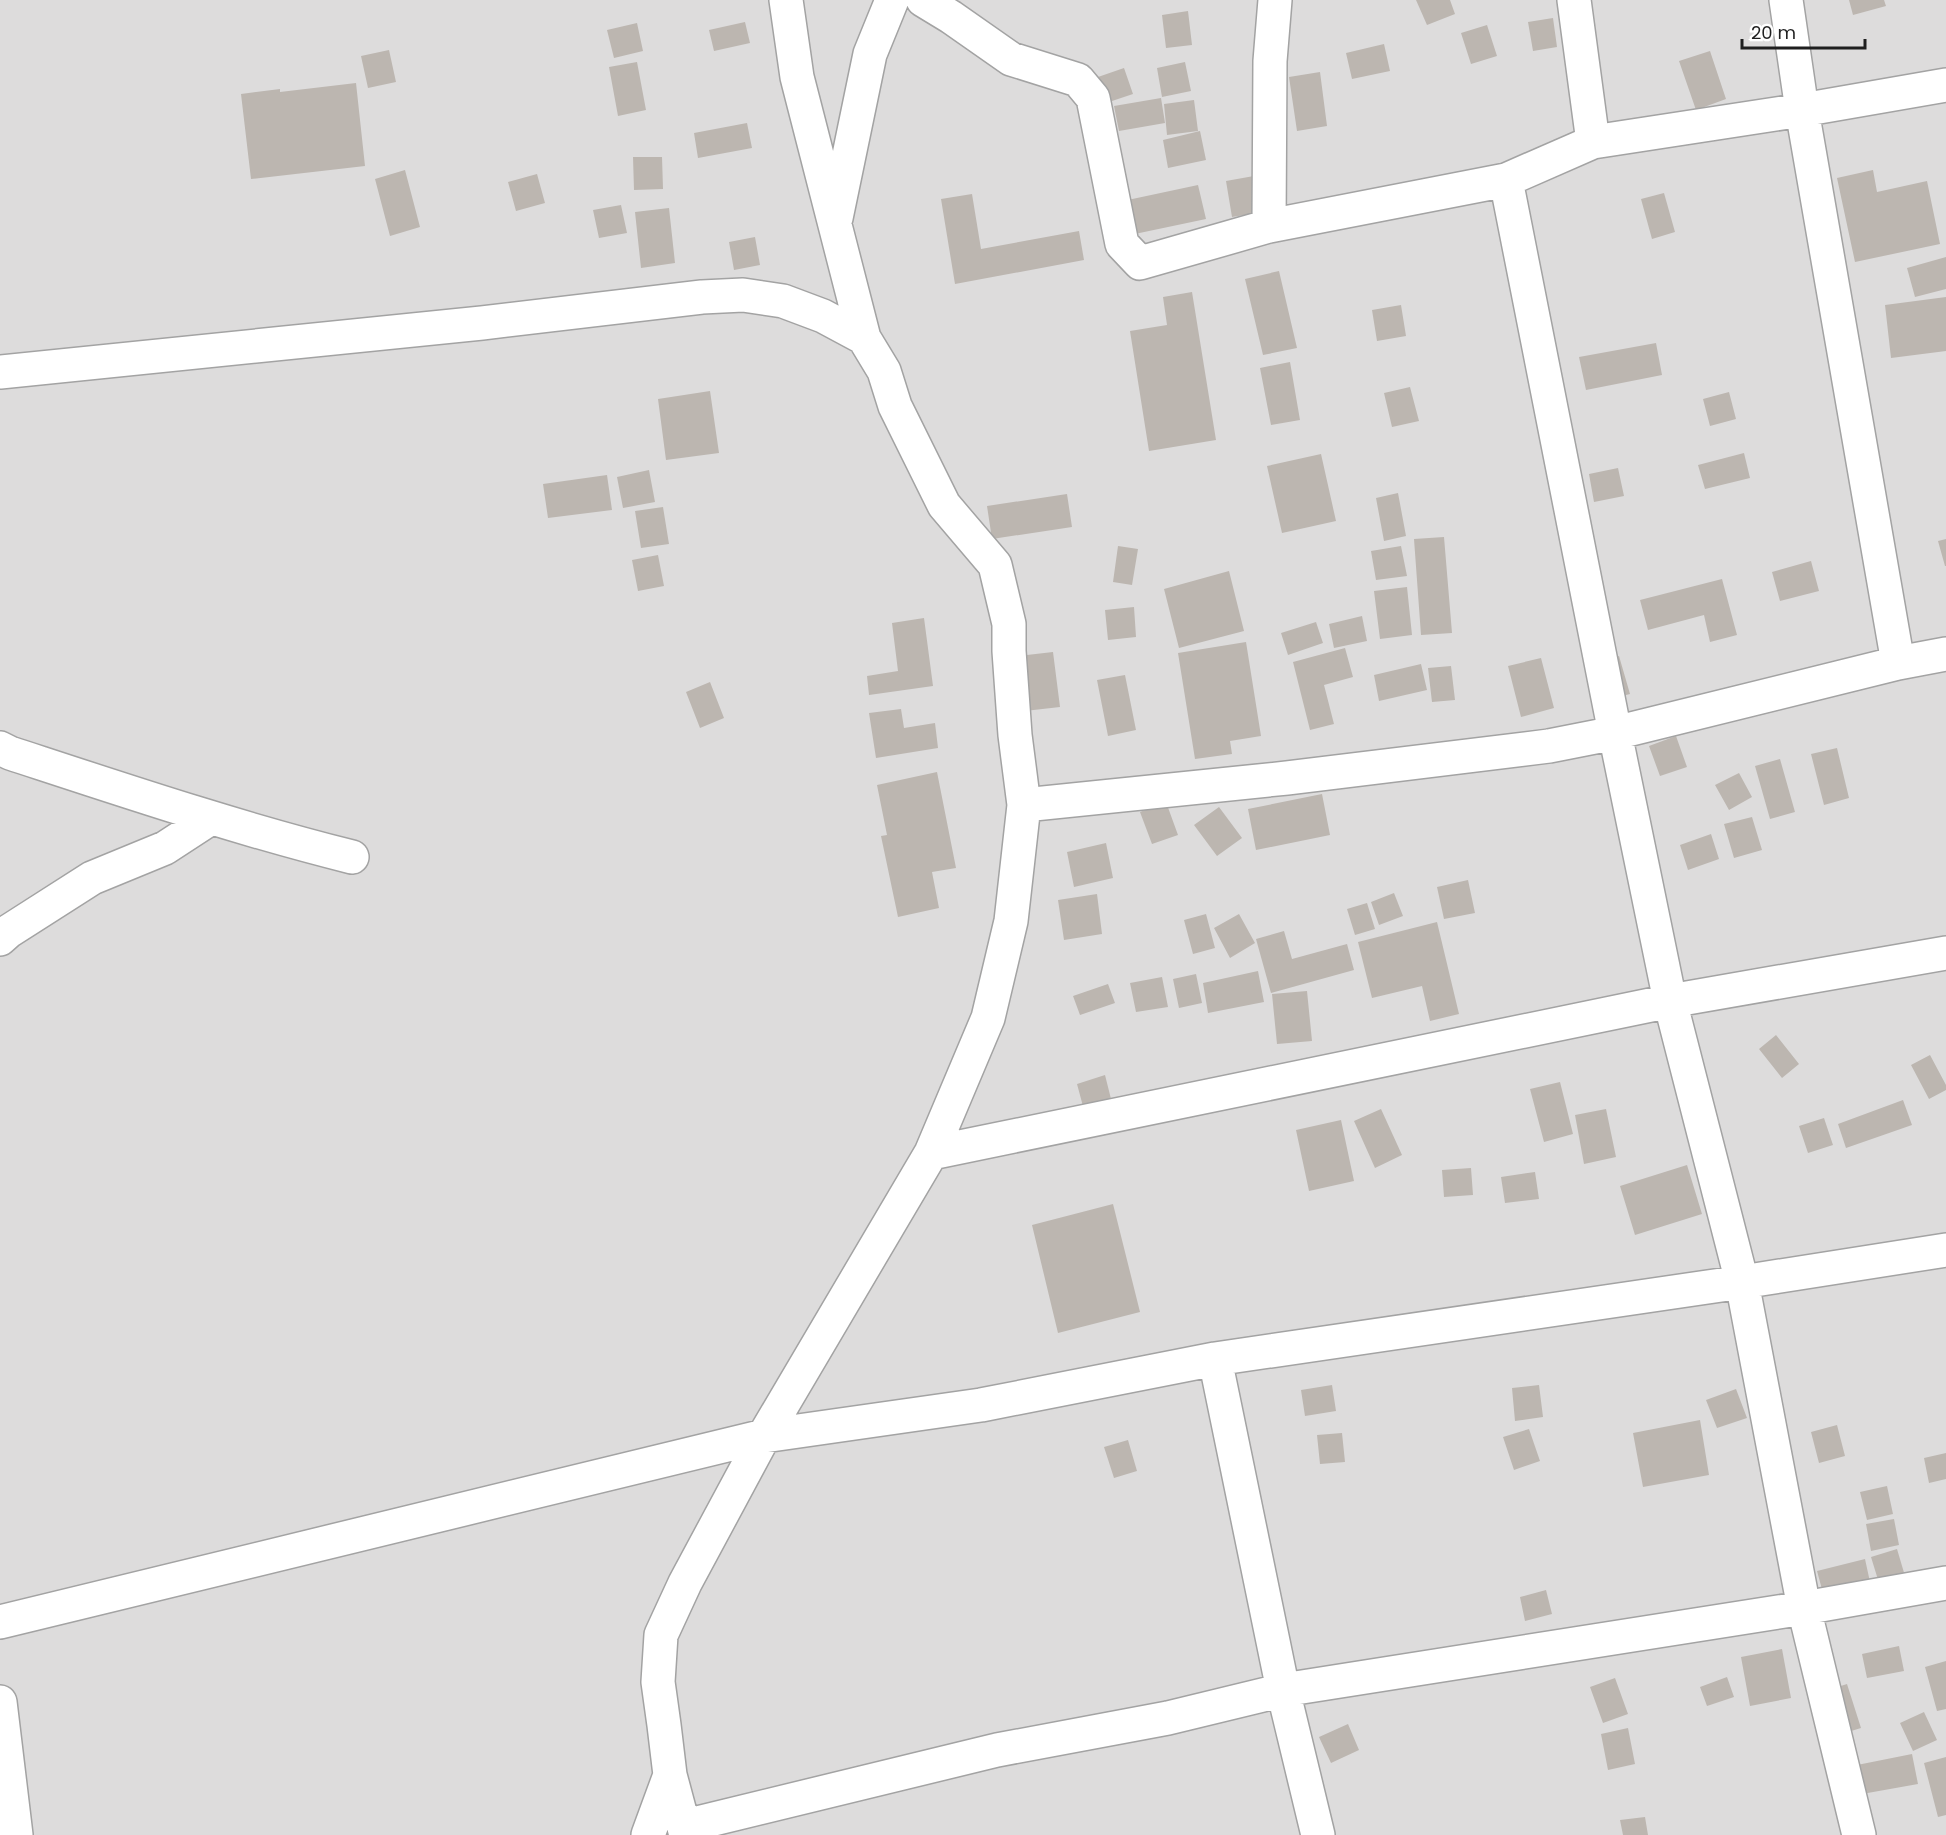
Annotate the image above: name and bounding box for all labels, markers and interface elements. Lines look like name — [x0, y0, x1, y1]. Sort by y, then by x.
scale bar — [1742, 12, 1865, 50]
text: 20 m — [1751, 20, 1796, 45]

